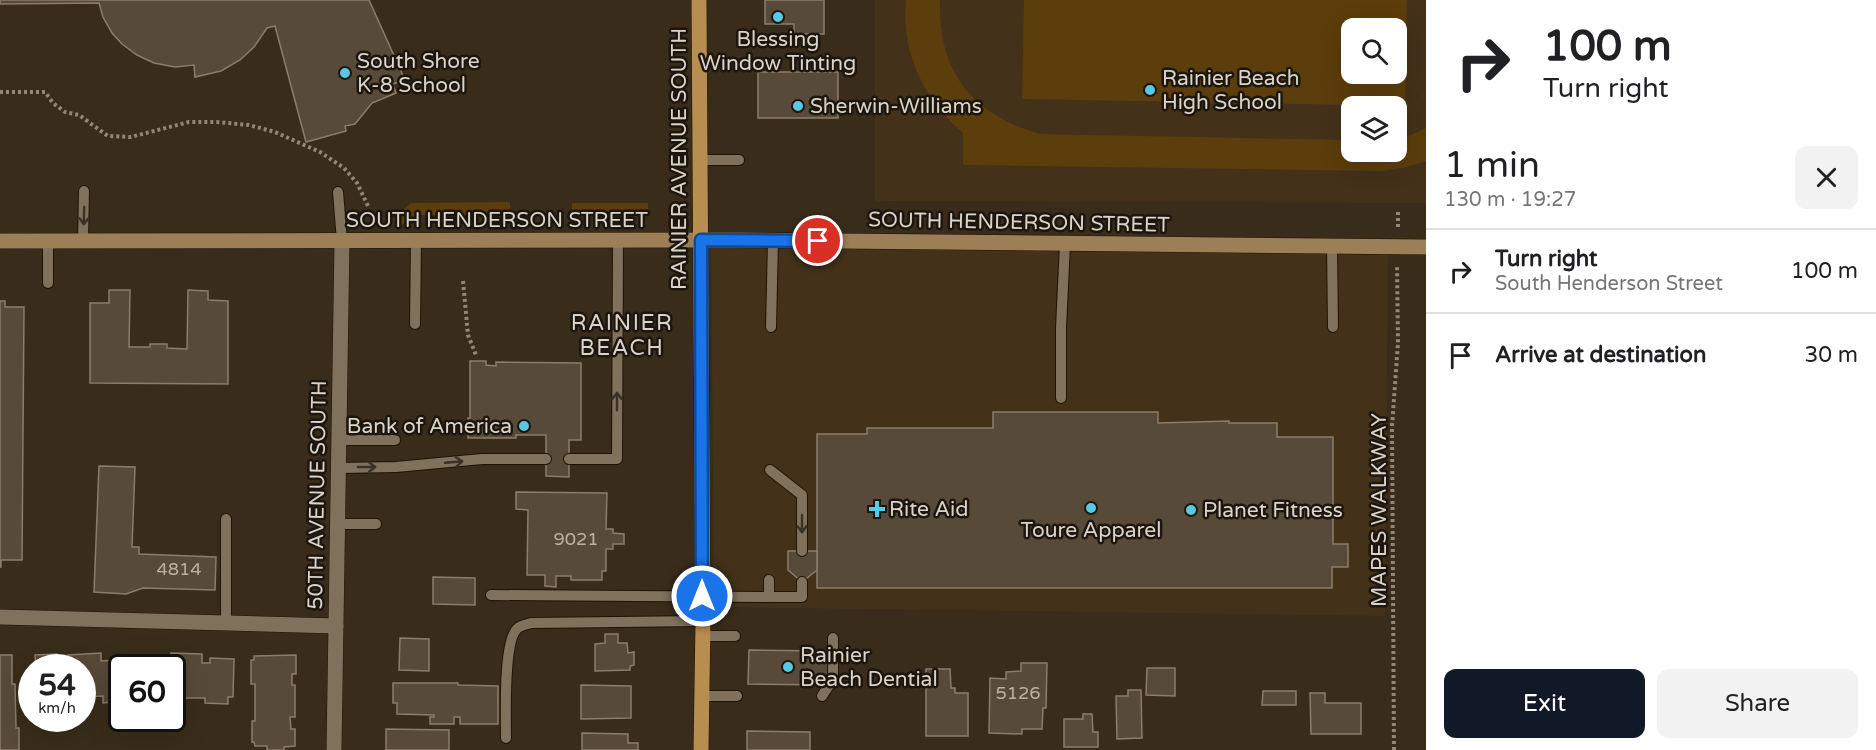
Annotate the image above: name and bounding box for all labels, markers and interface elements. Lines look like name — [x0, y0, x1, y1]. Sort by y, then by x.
marker: Blessing Window Tinting — [771, 10, 785, 24]
map controls — [1341, 18, 1407, 162]
button: search — [1341, 18, 1407, 84]
text: 100 m — [1543, 21, 1672, 72]
icon: right — [1444, 24, 1522, 102]
place label: Blessing Window Tinting — [700, 27, 856, 76]
street label: RAINIER AVENUE SOUTH — [667, 28, 692, 290]
place label: South Shore K-8 School — [357, 49, 480, 98]
marker: South Shore K-8 School — [338, 66, 352, 80]
place label: Rainier Beach High School — [1162, 66, 1300, 115]
text: Turn right — [1543, 72, 1669, 105]
marker: Rainier Beach High School — [1143, 83, 1157, 97]
place label: Sherwin-Williams — [810, 94, 982, 119]
button: layers — [1341, 96, 1407, 162]
marker: Sherwin-Williams — [791, 99, 805, 113]
text: 1 min — [1444, 144, 1540, 187]
button: close — [1795, 146, 1858, 209]
text: 130 m · 19:27 — [1444, 188, 1576, 212]
one-way arrow — [78, 205, 90, 225]
street label: SOUTH HENDERSON STREET — [868, 207, 1170, 238]
street label: SOUTH HENDERSON STREET — [346, 208, 648, 233]
pin — [792, 215, 843, 266]
icon: arrive — [801, 224, 834, 257]
text: Turn right — [1495, 246, 1597, 272]
icon: right — [1444, 255, 1477, 288]
text: 100 m — [1791, 258, 1858, 284]
text: South Henderson Street — [1495, 272, 1723, 296]
district label: RAINIER BEACH — [571, 310, 673, 361]
icon: arrive — [1444, 339, 1477, 372]
text: Arrive at destination — [1495, 342, 1706, 368]
text: 30 m — [1804, 342, 1858, 368]
street label: 50TH AVENUE SOUTH — [303, 380, 332, 610]
one-way arrow — [611, 391, 623, 411]
street label: MAPES WALKWAY — [1367, 413, 1392, 607]
place label: Bank of America — [347, 414, 512, 439]
marker: Bank of America — [517, 419, 531, 433]
one-way arrow — [444, 456, 464, 467]
one-way arrow — [357, 462, 377, 473]
place label: Rite Aid — [889, 497, 968, 522]
place label: Planet Fitness — [1203, 498, 1343, 523]
marker: Toure Apparel — [1084, 501, 1098, 515]
marker: Rite Aid — [870, 502, 884, 516]
marker: Planet Fitness — [1184, 503, 1198, 517]
one-way arrow — [796, 513, 808, 533]
place label: Toure Apparel — [1021, 518, 1161, 543]
house number: 9021 — [553, 528, 599, 550]
house number: 4814 — [156, 558, 202, 580]
position arrow — [670, 564, 734, 628]
place label: Rainier Beach Dential — [800, 643, 938, 692]
speed limit sign: 60 — [108, 654, 186, 732]
marker: Rainier Beach Dential — [781, 660, 795, 674]
text: 54 — [38, 667, 76, 704]
button: Exit — [1444, 669, 1645, 738]
button: Share — [1657, 669, 1858, 738]
house number: 5126 — [995, 682, 1041, 704]
text: km/h — [38, 699, 76, 717]

